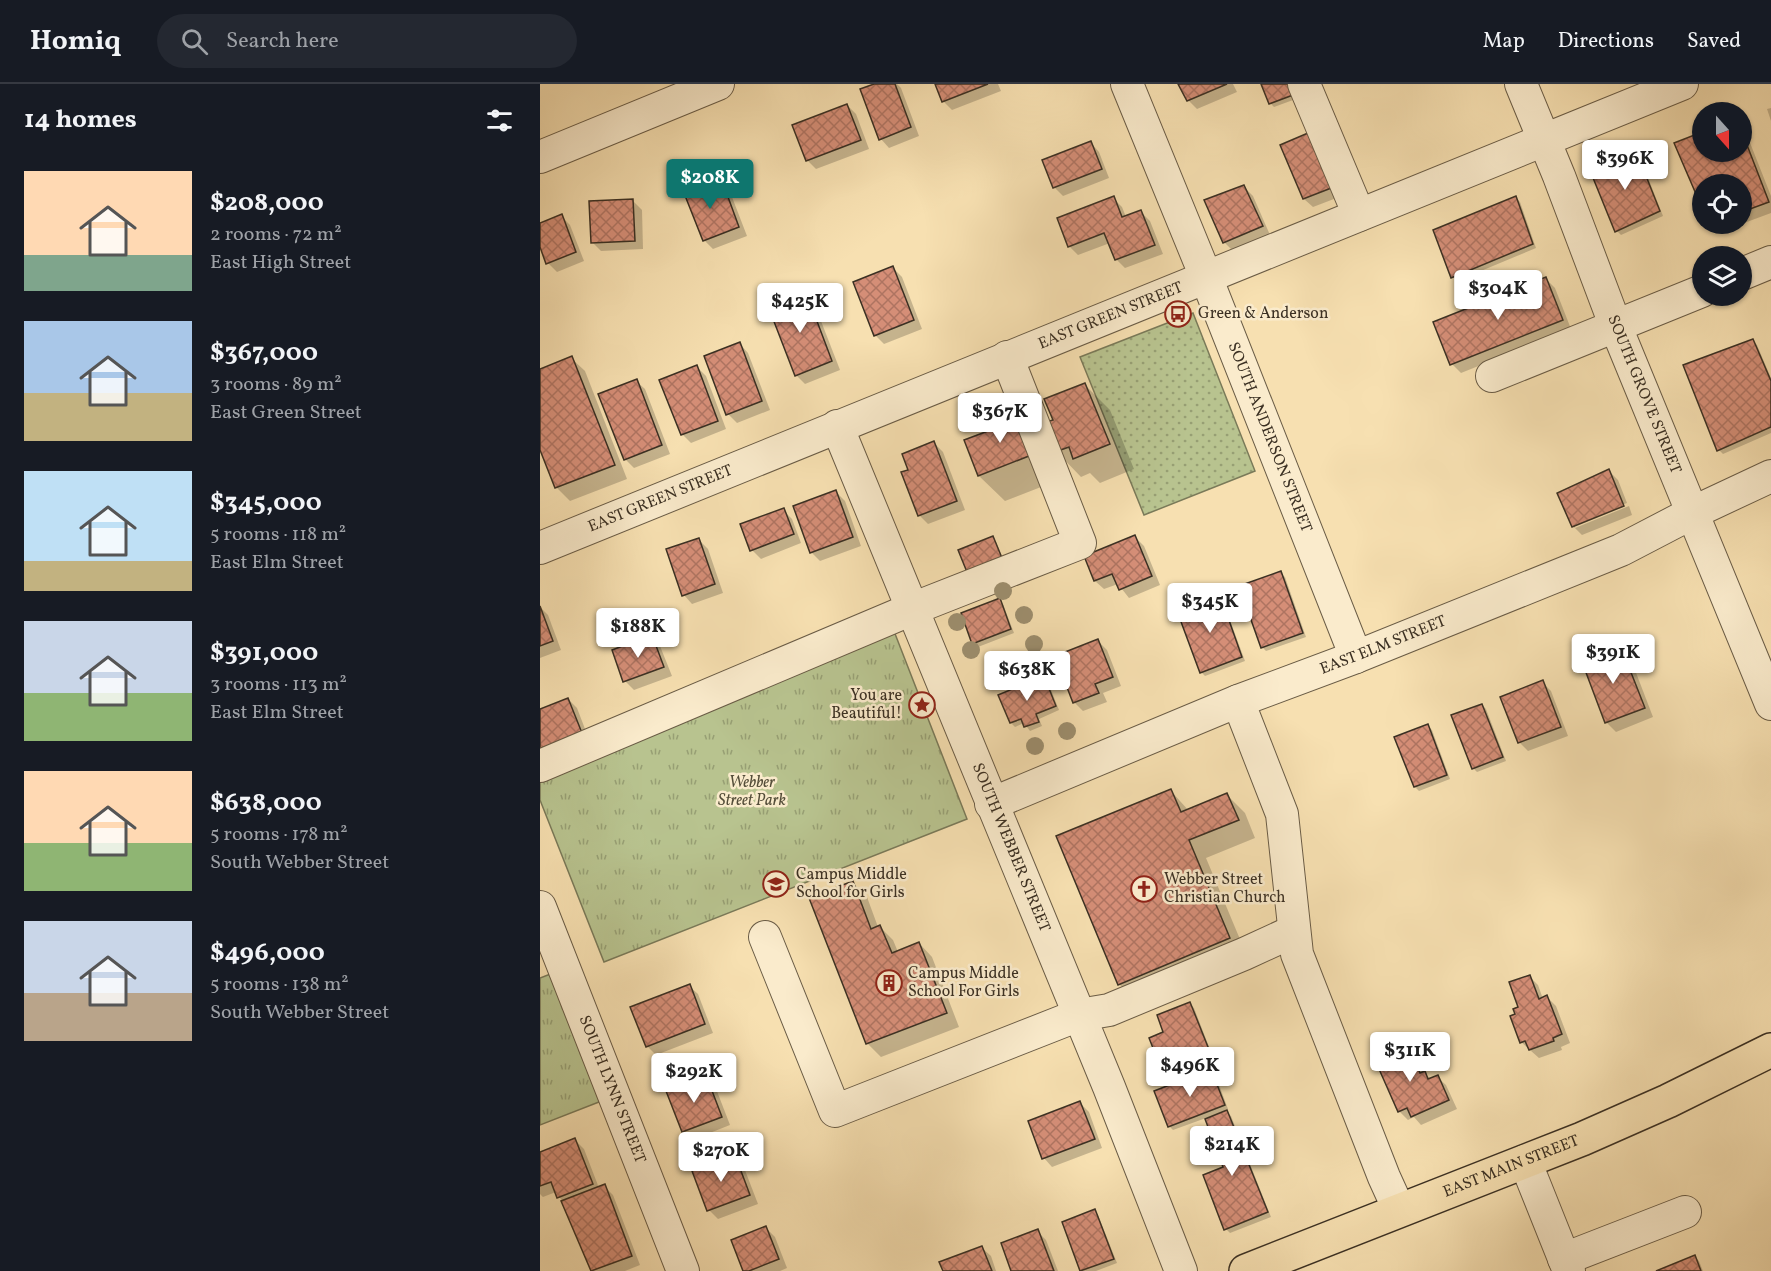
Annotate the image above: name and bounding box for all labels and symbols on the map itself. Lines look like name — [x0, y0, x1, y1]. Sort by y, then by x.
north arrow — [1692, 102, 1752, 162]
pin: $396K — [1583, 140, 1667, 191]
pin: $208K — [668, 159, 752, 210]
pin: $304K — [1456, 270, 1540, 321]
street label: EAST GREEN STREET — [1035, 277, 1186, 355]
pin: $425K — [758, 283, 842, 334]
bus stop icon: Green & Anderson — [1163, 299, 1193, 329]
place label: Green & Anderson — [1198, 303, 1328, 325]
street label: SOUTH GROVE STREET — [1602, 312, 1686, 477]
street label: SOUTH ANDERSON STREET — [1222, 339, 1317, 536]
pin: $367K — [958, 393, 1042, 444]
street label: EAST GREEN STREET — [585, 460, 736, 538]
pin: $345K — [1168, 583, 1252, 634]
pin: $188K — [596, 608, 680, 659]
street label: EAST ELM STREET — [1317, 611, 1450, 680]
pin: $391K — [1571, 634, 1655, 685]
pin: $638K — [985, 651, 1069, 702]
place label: You are Beautiful! — [831, 685, 902, 725]
place icon: You are Beautiful! — [907, 690, 937, 720]
street label: SOUTH WEBBER STREET — [966, 760, 1055, 936]
park label: Webber Street Park — [718, 772, 786, 812]
place label: Campus Middle School for Girls — [796, 864, 907, 904]
school or university icon: Campus Middle School for Girls — [761, 869, 791, 899]
place label: Webber Street Christian Church — [1164, 869, 1286, 909]
church icon: Webber Street Christian Church — [1129, 874, 1159, 904]
place label: Campus Middle School For Girls — [908, 963, 1020, 1003]
building icon: Campus Middle School For Girls — [874, 968, 904, 998]
street label: SOUTH LYNN STREET — [573, 1012, 651, 1167]
pin: $311K — [1368, 1032, 1452, 1083]
pin: $496K — [1148, 1047, 1232, 1098]
pin: $292K — [652, 1053, 736, 1104]
pin: $214K — [1190, 1126, 1274, 1177]
street label: EAST MAIN STREET — [1440, 1130, 1582, 1203]
pin: $270K — [679, 1132, 763, 1183]

